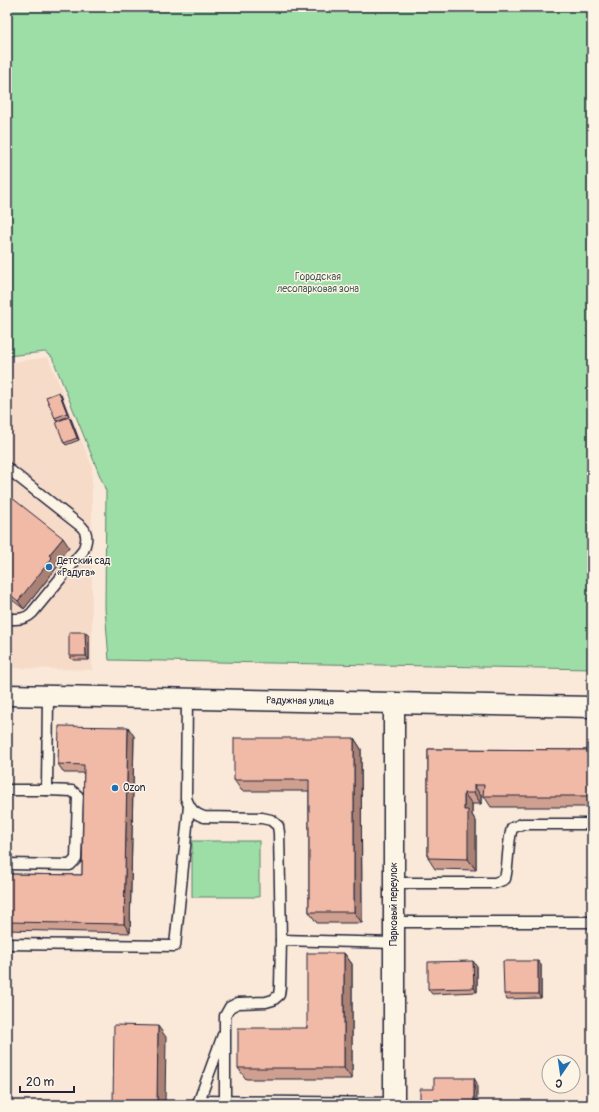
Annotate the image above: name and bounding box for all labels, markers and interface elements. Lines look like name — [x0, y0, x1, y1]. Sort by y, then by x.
park label: Городская лесопарковая зона — [277, 271, 359, 295]
place label: Детский сад «Радуга» — [56, 555, 110, 579]
marker: Детский сад «Радуга» — [44, 562, 54, 572]
street label: Радужная улица — [266, 694, 334, 708]
place label: Ozon — [123, 782, 146, 794]
marker: Ozon — [110, 783, 120, 793]
street label: Парковый переулок — [388, 862, 400, 946]
north arrow — [541, 1054, 581, 1094]
scale bar — [20, 1068, 74, 1094]
text: 20 m — [26, 1075, 55, 1090]
text: С — [554, 1076, 564, 1090]

